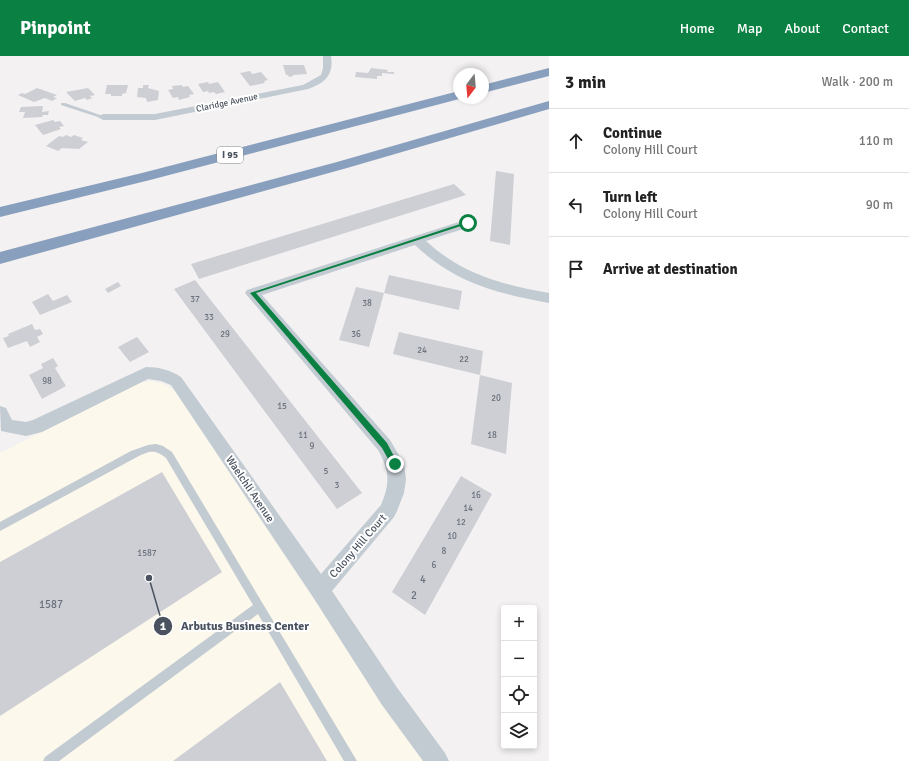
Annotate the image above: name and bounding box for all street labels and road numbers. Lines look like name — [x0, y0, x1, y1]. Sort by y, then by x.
street label: Claridge Avenue — [195, 91, 259, 115]
road number: I 95 — [217, 147, 243, 163]
street label: Waelchli Avenue — [223, 453, 277, 525]
street label: Colony Hill Court — [327, 511, 389, 580]

